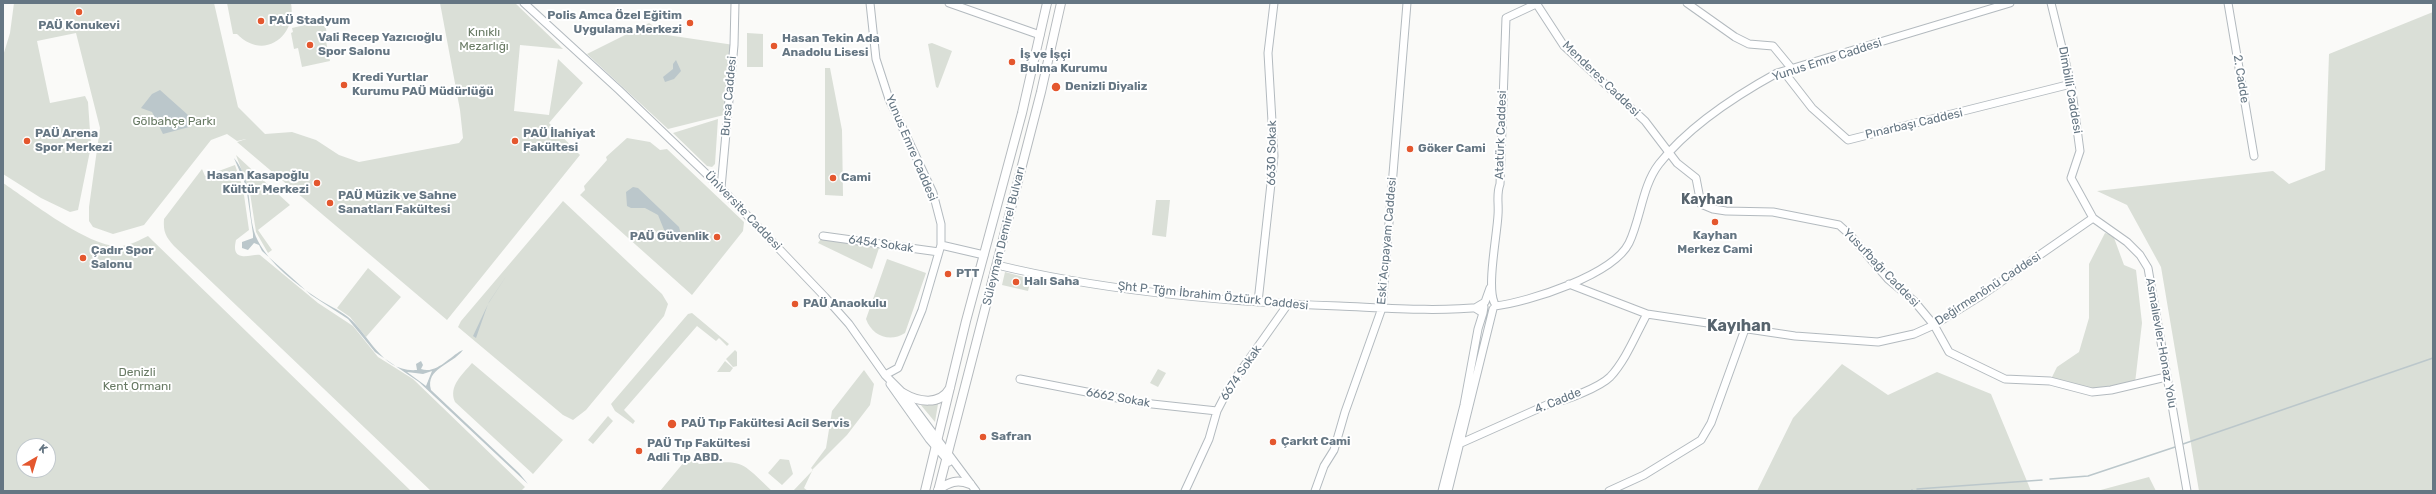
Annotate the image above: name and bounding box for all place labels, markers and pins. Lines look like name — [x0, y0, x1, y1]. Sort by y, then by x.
marker: PAÜ Konukevi — [74, 7, 84, 17]
place label: Polis Amca Özel Eğitim Uygulama Merkezi — [547, 9, 682, 37]
place label: PAÜ Stadyum — [269, 14, 350, 28]
marker: PAÜ Stadyum — [256, 16, 266, 26]
marker: Polis Amca Özel Eğitim Uygulama Merkezi — [685, 18, 695, 28]
place label: PAÜ Konukevi — [38, 19, 120, 33]
place label: Vali Recep Yazıcıoğlu Spor Salonu — [318, 31, 442, 59]
place label: Hasan Tekin Ada Anadolu Lisesi — [782, 32, 880, 60]
marker: Vali Recep Yazıcıoğlu Spor Salonu — [305, 40, 315, 50]
marker: Hasan Tekin Ada Anadolu Lisesi — [769, 41, 779, 51]
place label: İş ve İşçi Bulma Kurumu — [1020, 48, 1107, 76]
marker: İş ve İşçi Bulma Kurumu — [1007, 57, 1017, 67]
place label: Kredi Yurtlar Kurumu PAÜ Müdürlüğü — [352, 71, 494, 99]
marker: Kredi Yurtlar Kurumu PAÜ Müdürlüğü — [339, 80, 349, 90]
place label: Denizli Diyaliz — [1065, 80, 1147, 94]
marker: Denizli Diyaliz — [1050, 81, 1062, 93]
place label: PAÜ Arena Spor Merkezi — [35, 127, 112, 155]
place label: PAÜ İlahiyat Fakültesi — [523, 127, 595, 155]
marker: PAÜ Arena Spor Merkezi — [22, 136, 32, 146]
marker: PAÜ İlahiyat Fakültesi — [510, 136, 520, 146]
place label: Göker Cami — [1418, 142, 1486, 156]
marker: Göker Cami — [1405, 144, 1415, 154]
place label: Hasan Kasapoğlu Kültür Merkezi — [207, 169, 309, 197]
place label: Cami — [841, 171, 871, 185]
marker: Cami — [828, 173, 838, 183]
marker: Hasan Kasapoğlu Kültür Merkezi — [312, 178, 322, 188]
place label: PAÜ Müzik ve Sahne Sanatları Fakültesi — [338, 189, 457, 217]
marker: PAÜ Müzik ve Sahne Sanatları Fakültesi — [325, 198, 335, 208]
marker: Kayhan Merkez Cami — [1710, 217, 1720, 227]
place label: Kayhan Merkez Cami — [1677, 229, 1753, 257]
place label: PAÜ Güvenlik — [630, 230, 709, 244]
marker: PAÜ Güvenlik — [712, 232, 722, 242]
place label: Çadır Spor Salonu — [91, 244, 154, 272]
marker: Çadır Spor Salonu — [78, 253, 88, 263]
place label: PTT — [956, 267, 979, 281]
marker: PTT — [943, 269, 953, 279]
place label: Halı Saha — [1024, 275, 1079, 289]
marker: Halı Saha — [1011, 277, 1021, 287]
place label: PAÜ Anaokulu — [803, 297, 887, 311]
marker: PAÜ Anaokulu — [790, 299, 800, 309]
place label: PAÜ Tıp Fakültesi Acil Servis — [681, 417, 850, 431]
marker: PAÜ Tıp Fakültesi Acil Servis — [666, 418, 678, 430]
place label: Safran — [991, 430, 1031, 444]
marker: Safran — [978, 432, 988, 442]
place label: Çarkıt Cami — [1281, 435, 1350, 449]
place label: PAÜ Tıp Fakültesi Adli Tıp ABD. — [647, 437, 750, 465]
marker: Çarkıt Cami — [1268, 437, 1278, 447]
marker: PAÜ Tıp Fakültesi Adli Tıp ABD. — [634, 446, 644, 456]

